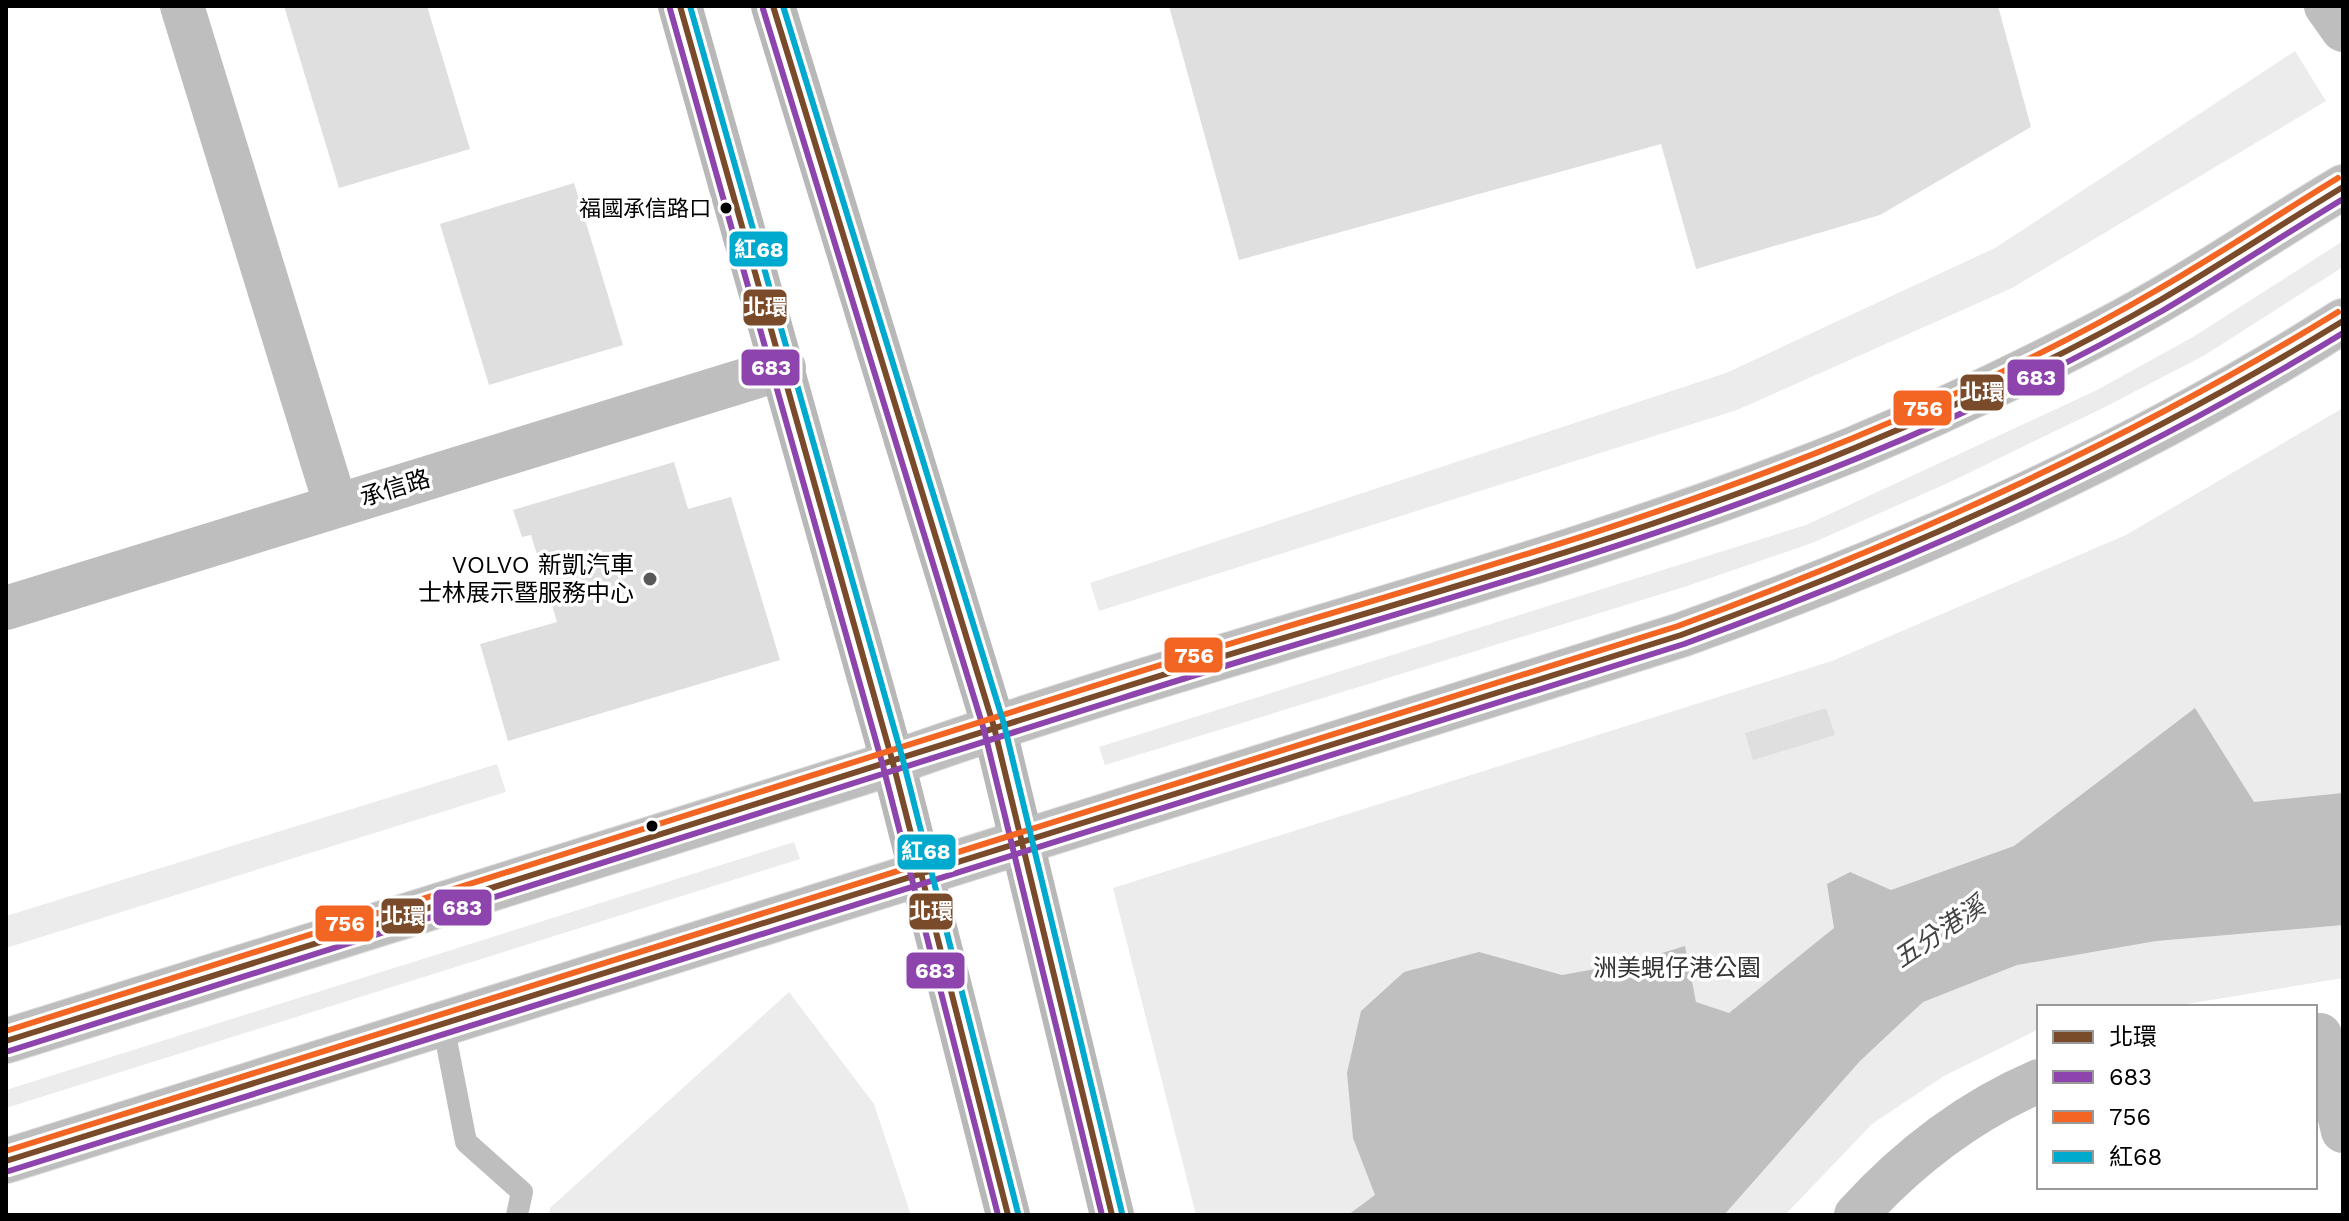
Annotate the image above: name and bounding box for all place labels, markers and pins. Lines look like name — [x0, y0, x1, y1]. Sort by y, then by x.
place label: 福國承信路口 — [579, 196, 711, 221]
marker: 福國承信路口 — [718, 200, 734, 216]
place label: VOLVO 新凱汽車 士林展示暨服務中心 — [418, 551, 634, 607]
marker: VOLVO 新凱汽車 士林展示暨服務中心 — [641, 570, 659, 588]
unlabelled marker — [644, 818, 660, 834]

